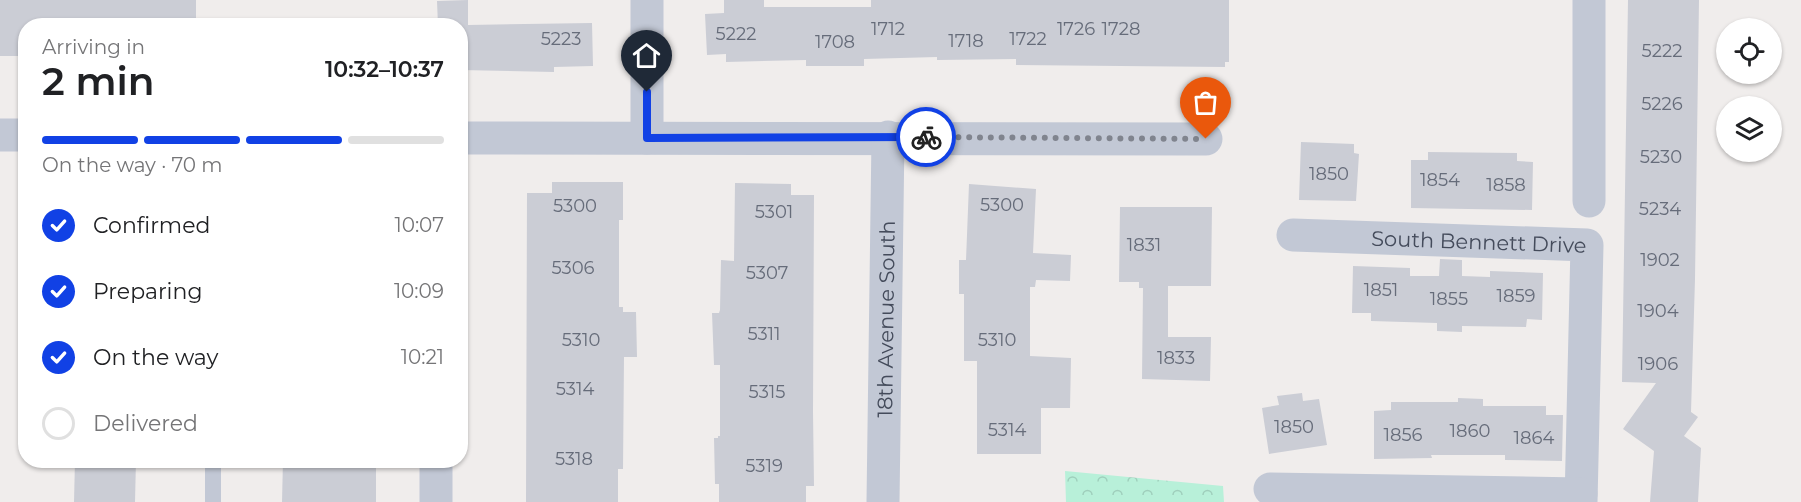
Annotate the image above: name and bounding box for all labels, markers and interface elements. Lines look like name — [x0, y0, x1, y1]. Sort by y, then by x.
house number: 1712 — [871, 18, 905, 40]
house number: 1726 — [1057, 18, 1095, 40]
house number: 1728 — [1102, 18, 1140, 40]
map controls — [1716, 18, 1782, 162]
button: locate — [1716, 18, 1782, 84]
house number: 5222 — [716, 23, 756, 45]
house number: 5223 — [541, 28, 581, 50]
house number: 1722 — [1009, 28, 1047, 50]
pin — [621, 30, 672, 92]
house number: 1718 — [948, 30, 984, 52]
house number: 1708 — [815, 31, 855, 53]
text: Arriving in — [42, 35, 145, 59]
icon: home — [630, 39, 663, 72]
house number: 5222 — [1642, 40, 1682, 62]
text: 10:32–10:37 — [325, 56, 444, 83]
text: 2 min — [42, 57, 155, 105]
pin — [1180, 77, 1231, 139]
icon: bag — [1189, 86, 1222, 119]
house number: 5226 — [1641, 93, 1683, 115]
button: layers — [1716, 96, 1782, 162]
courier — [896, 107, 956, 167]
icon: bike — [910, 121, 943, 154]
house number: 5230 — [1640, 146, 1682, 168]
text: On the way · 70 m — [42, 153, 223, 177]
house number: 1850 — [1309, 163, 1349, 185]
house number: 1854 — [1420, 169, 1460, 191]
house number: 1858 — [1486, 174, 1526, 196]
house number: 5300 — [980, 194, 1024, 216]
house number: 5300 — [553, 195, 597, 217]
house number: 5234 — [1639, 198, 1681, 220]
house number: 5301 — [755, 201, 793, 223]
icon: check — [42, 209, 75, 242]
text: Confirmed — [93, 212, 210, 239]
text: 10:07 — [394, 213, 444, 237]
street label: 18th Avenue South — [872, 220, 899, 418]
street label: South Bennett Drive — [1371, 225, 1587, 257]
house number: 1831 — [1127, 234, 1161, 256]
house number: 1902 — [1640, 249, 1680, 271]
house number: 5306 — [551, 257, 595, 279]
house number: 5307 — [746, 262, 788, 284]
icon: check — [42, 275, 75, 308]
text: Preparing — [93, 278, 202, 305]
text: 10:09 — [394, 279, 444, 303]
house number: 1851 — [1364, 279, 1398, 301]
house number: 1859 — [1496, 285, 1536, 307]
house number: 1855 — [1430, 288, 1468, 310]
house number: 1904 — [1637, 300, 1679, 322]
house number: 5311 — [747, 323, 781, 345]
house number: 5310 — [562, 329, 600, 351]
house number: 5310 — [978, 329, 1016, 351]
icon: check — [42, 341, 75, 374]
text: On the way — [93, 344, 218, 371]
text: 10:21 — [401, 345, 444, 369]
house number: 1833 — [1157, 347, 1195, 369]
house number: 1906 — [1638, 353, 1678, 375]
house number: 5314 — [556, 378, 594, 400]
house number: 5315 — [749, 381, 785, 403]
text: Delivered — [93, 410, 198, 437]
house number: 1850 — [1274, 416, 1314, 438]
house number: 5314 — [988, 419, 1026, 441]
house number: 1860 — [1450, 420, 1490, 442]
house number: 1856 — [1383, 424, 1423, 446]
house number: 1864 — [1514, 427, 1555, 449]
house number: 5318 — [555, 448, 593, 470]
house number: 5319 — [745, 455, 783, 477]

